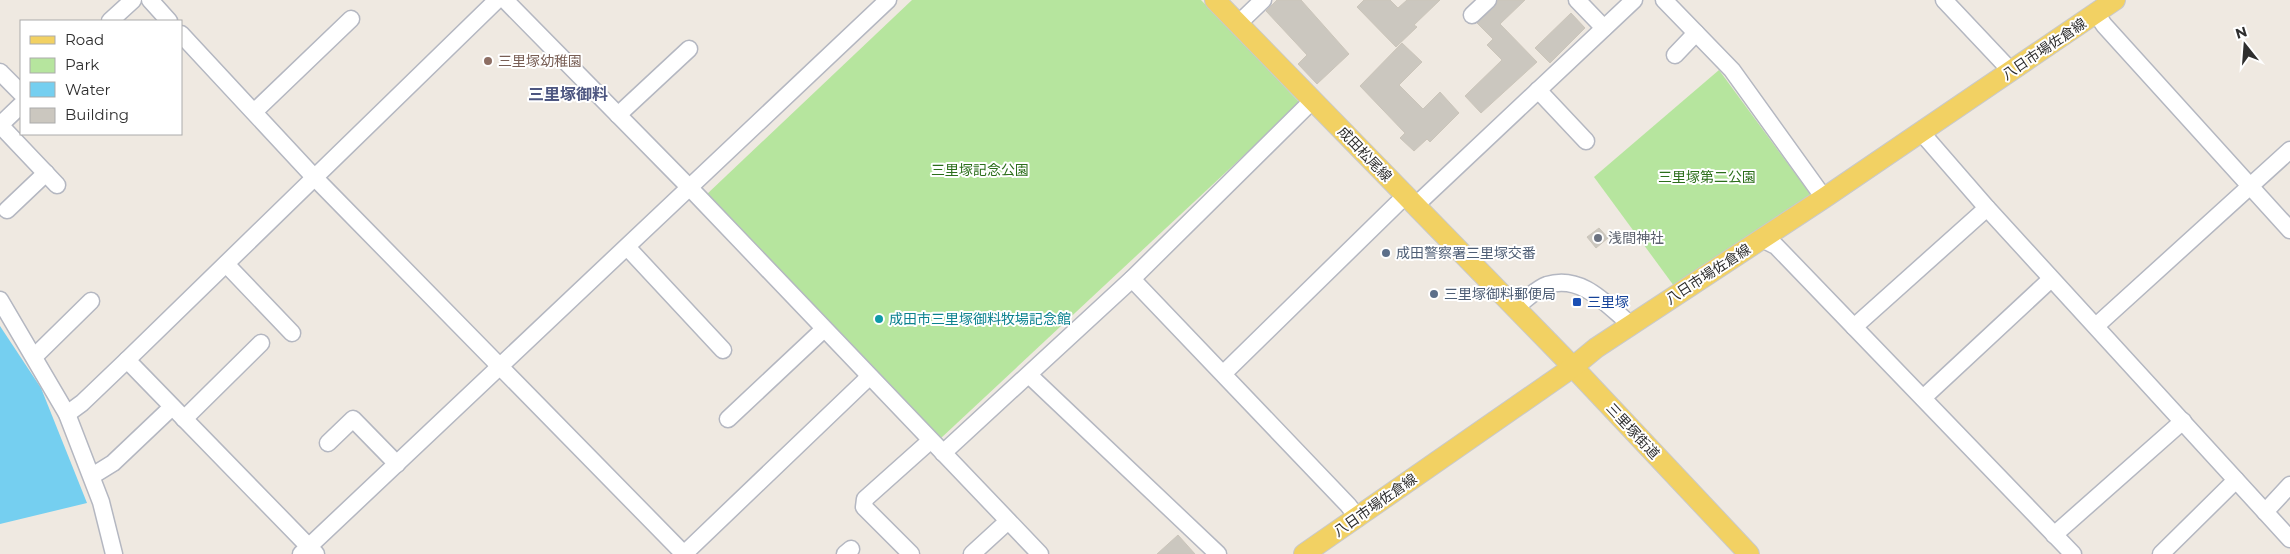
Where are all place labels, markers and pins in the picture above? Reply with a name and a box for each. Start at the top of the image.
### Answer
place label: 三里塚幼稚園 [498,52,582,70]
marker: 三里塚幼稚園 [482,55,494,67]
place label: 浅間神社 [1608,229,1664,247]
marker: 浅間神社 [1592,232,1604,244]
place label: 成田警察署三里塚交番 [1396,244,1536,262]
marker: 成田警察署三里塚交番 [1380,247,1392,259]
place label: 三里塚御料郵便局 [1444,285,1556,303]
marker: 三里塚御料郵便局 [1428,288,1440,300]
place label: 三里塚 [1587,293,1629,311]
marker: 三里塚 [1571,296,1583,308]
place label: 成田市三里塚御料牧場記念館 [889,310,1071,328]
marker: 成田市三里塚御料牧場記念館 [873,313,885,325]

